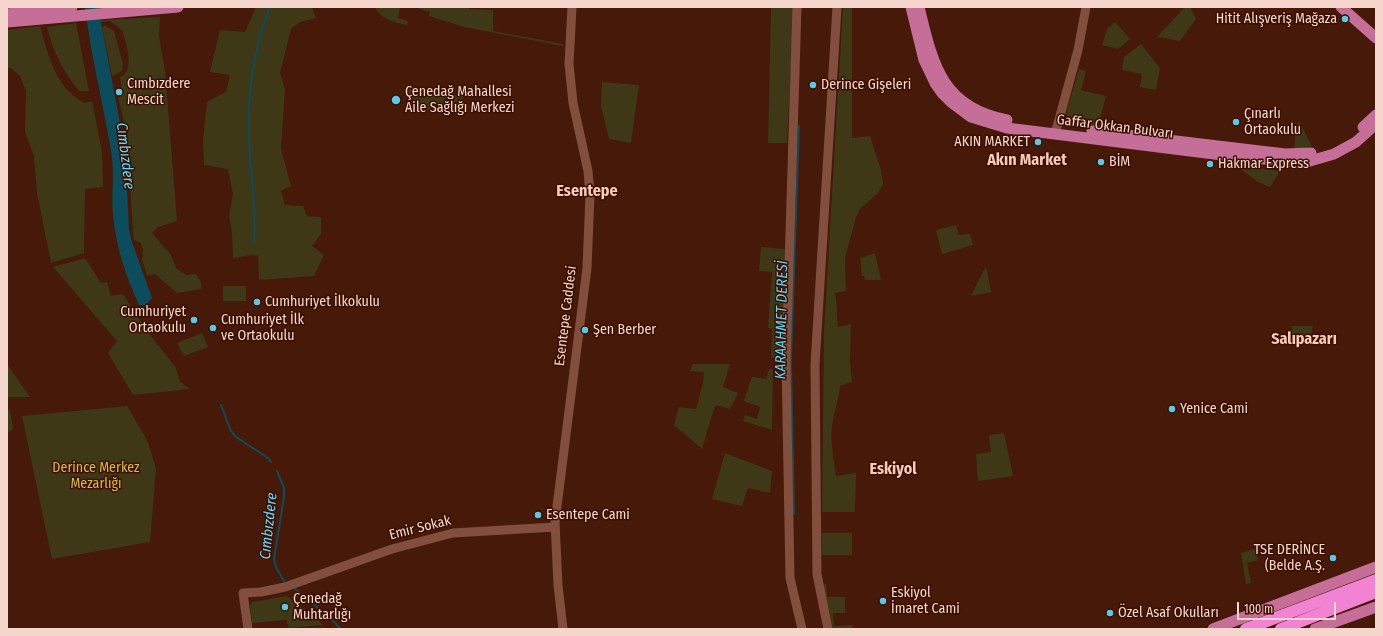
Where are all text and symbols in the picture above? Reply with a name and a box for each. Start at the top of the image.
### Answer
place label: Hitit Alışveriş Mağaza [1216,11,1337,27]
marker: Hitit Alışveriş Mağaza [1340,14,1350,24]
place label: Cımbızdere Mescit [127,76,190,108]
place label: Derince Gişeleri [821,77,911,93]
marker: Derince Gişeleri [808,80,818,90]
place label: Çenedağ Mahallesi Aile Sağlığı Merkezi [405,84,515,116]
marker: Cımbızdere Mescit [114,87,124,97]
marker: Çenedağ Mahallesi Aile Sağlığı Merkezi [390,94,402,106]
place label: Çınarlı Ortaokulu [1244,106,1301,138]
street label: Gaffar Okkan Bulvarı [1056,112,1174,142]
marker: Çınarlı Ortaokulu [1231,117,1241,127]
water label: Cımbızdere [112,122,138,190]
place label: AKIN MARKET [954,134,1030,150]
marker: AKIN MARKET [1033,137,1043,147]
district label: Akın Market [987,151,1067,171]
place label: BİM [1109,154,1130,170]
place label: Hakmar Express [1218,156,1309,172]
marker: BİM [1096,157,1106,167]
marker: Hakmar Express [1205,159,1215,169]
district label: Esentepe [556,182,618,202]
water label: KARAAHMET DERESİ [772,260,792,380]
street label: Esentepe Caddesi [552,265,580,367]
place label: Cumhuriyet İlkokulu [265,294,380,310]
marker: Cumhuriyet İlkokulu [252,297,262,307]
place label: Cumhuriyet Ortaokulu [120,304,186,336]
place label: Cumhuriyet İlk ve Ortaokulu [221,312,304,344]
marker: Cumhuriyet Ortaokulu [189,315,199,325]
place label: Şen Berber [593,322,656,338]
marker: Cumhuriyet İlk ve Ortaokulu [208,323,218,333]
marker: Şen Berber [580,325,590,335]
district label: Salıpazarı [1271,330,1337,350]
place label: Yenice Cami [1180,401,1248,417]
marker: Yenice Cami [1167,404,1177,414]
park label: Derince Merkez Mezarlığı [52,460,140,492]
district label: Eskiyol [869,460,917,480]
water label: Cımbızdere [257,492,281,560]
place label: Esentepe Cami [546,507,630,523]
marker: Esentepe Cami [533,510,543,520]
street label: Emir Sokak [387,512,453,544]
place label: TSE DERİNCE (Belde A.Ş. [1254,542,1325,574]
marker: TSE DERİNCE (Belde A.Ş. [1328,553,1338,563]
place label: Eskiyol İmaret Cami [891,585,960,618]
place label: Çenedağ Muhtarlığı [293,591,351,624]
scale bar [1239,594,1338,620]
marker: Eskiyol İmaret Cami [878,596,888,606]
marker: Çenedağ Muhtarlığı [280,602,290,612]
text: 100 m [1244,602,1273,616]
place label: Özel Asaf Okulları [1118,605,1219,621]
marker: Özel Asaf Okulları [1105,608,1115,618]

